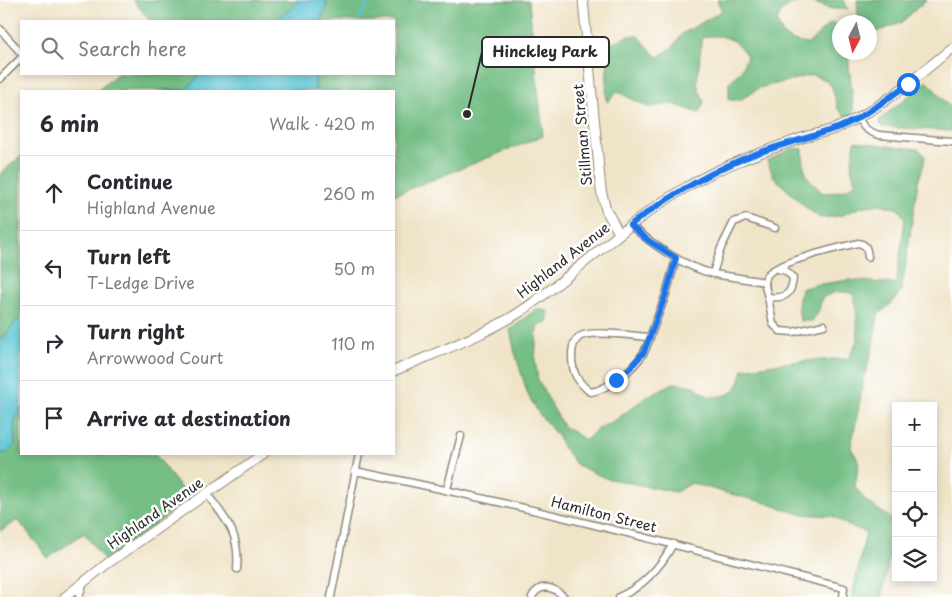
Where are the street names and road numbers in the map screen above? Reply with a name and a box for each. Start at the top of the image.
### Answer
street label: Stillman Street [567,83,597,187]
street label: Highland Avenue [512,217,614,303]
street label: Highland Avenue [103,472,207,554]
street label: Hamilton Street [549,491,659,537]

